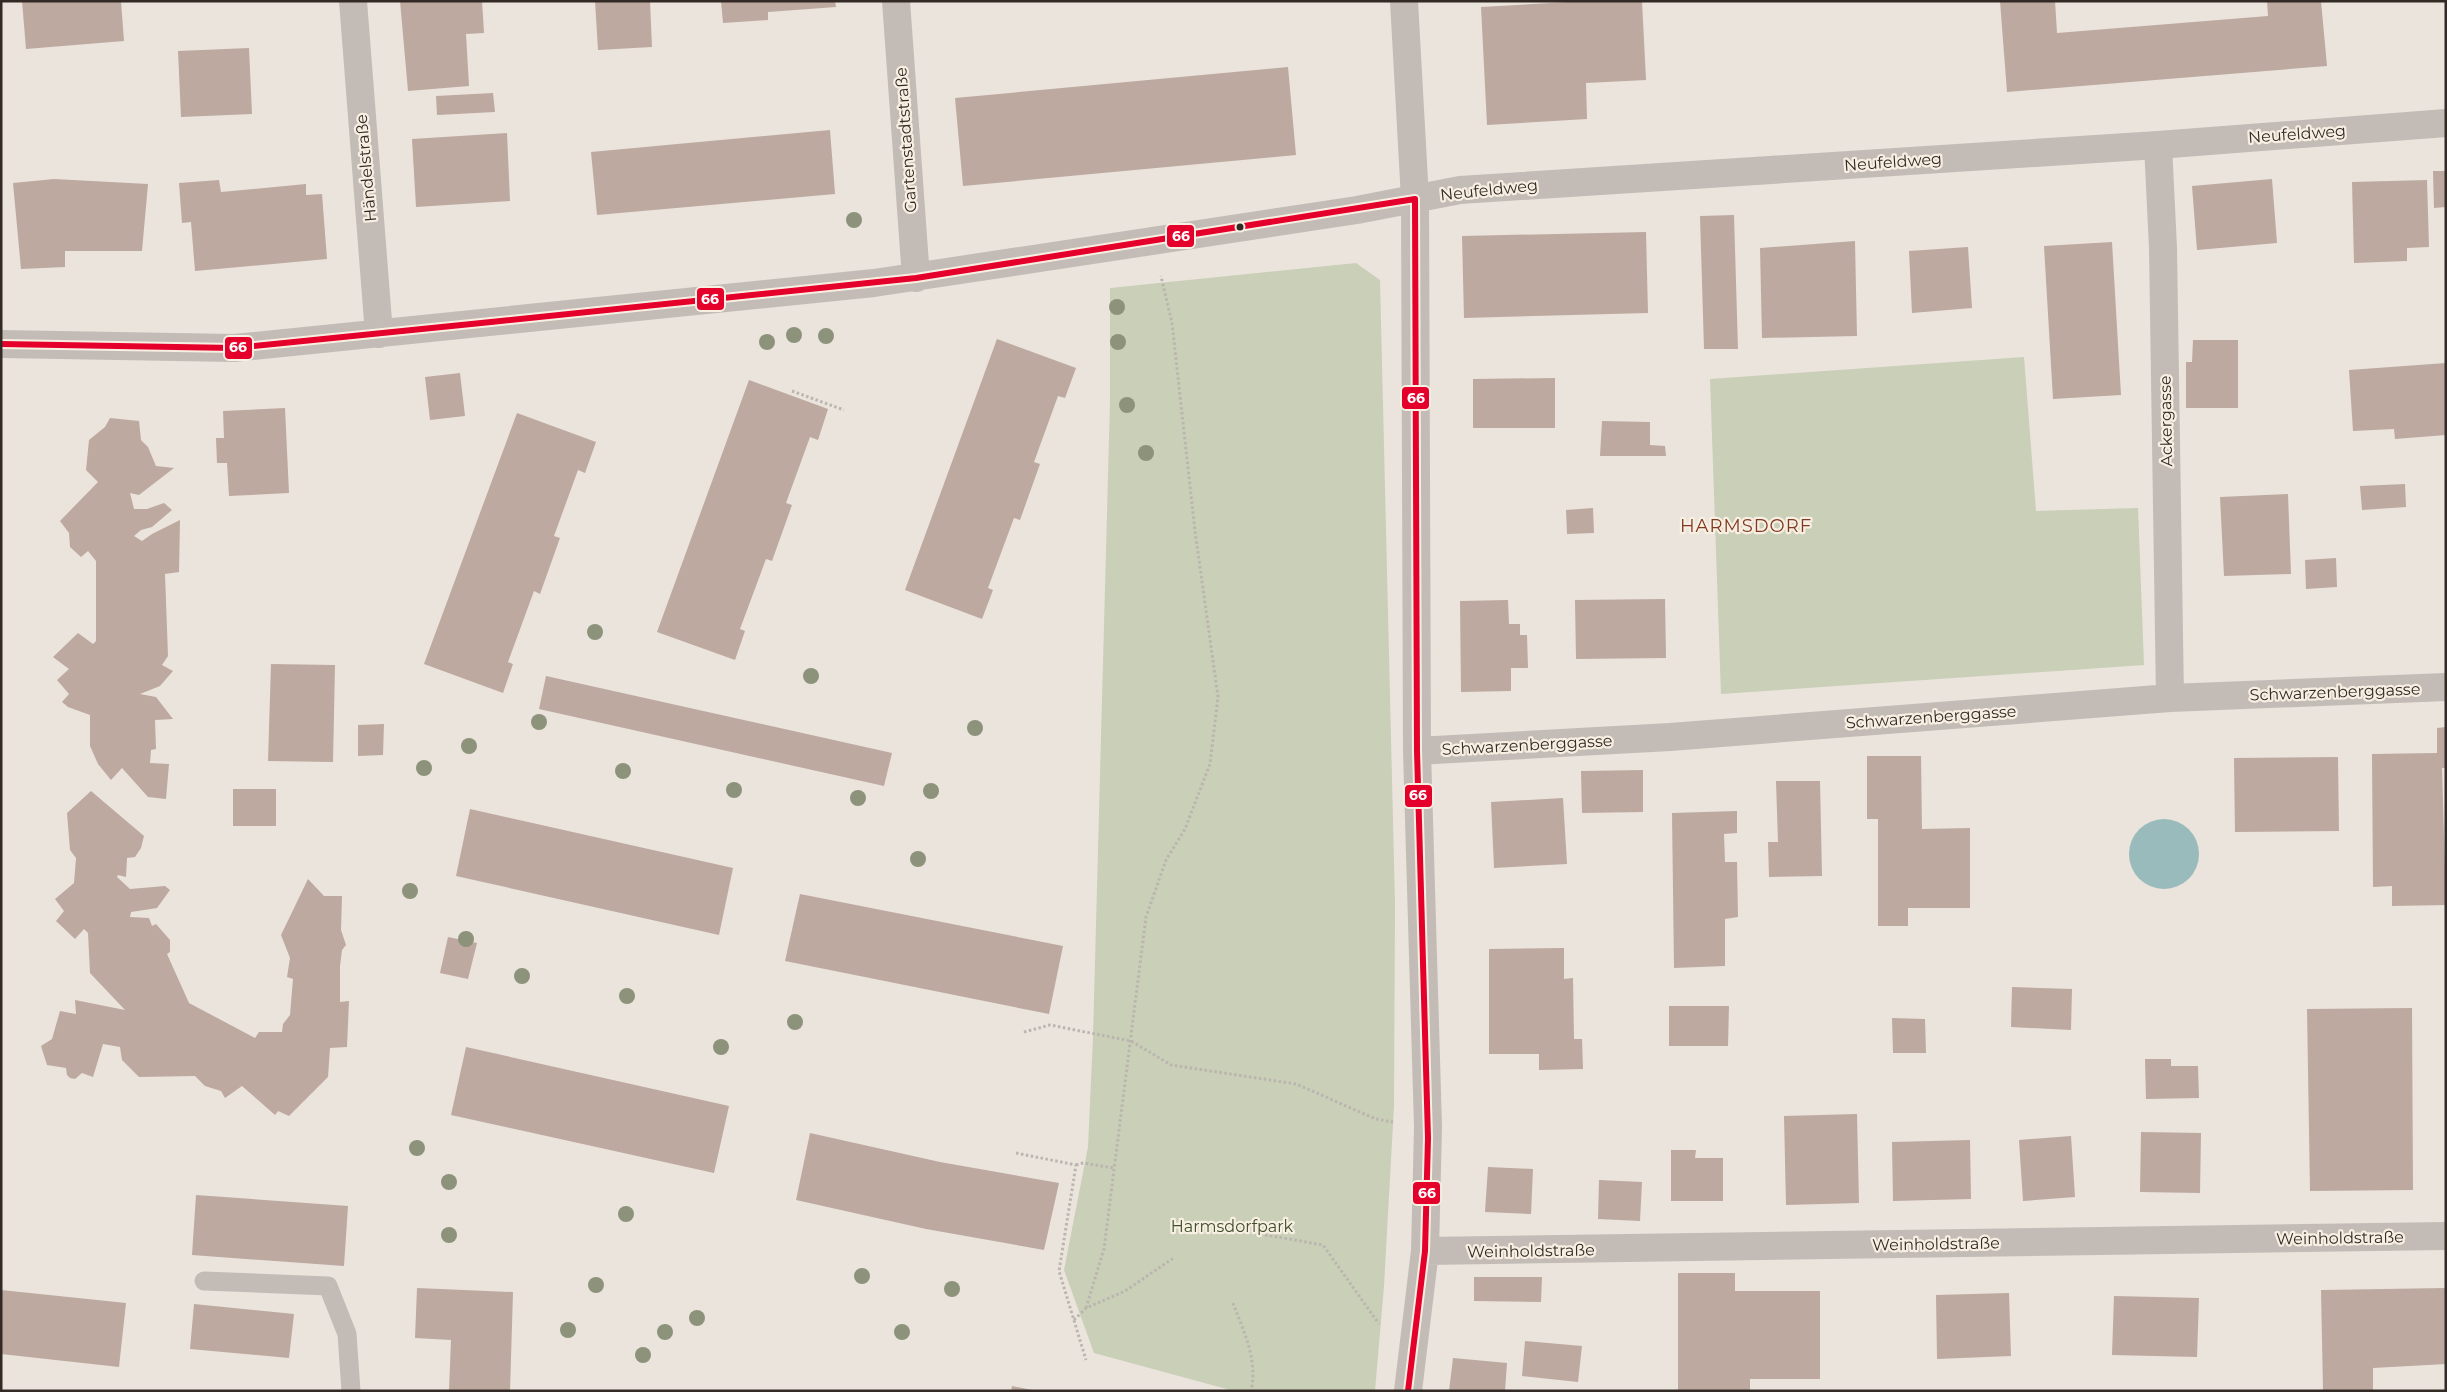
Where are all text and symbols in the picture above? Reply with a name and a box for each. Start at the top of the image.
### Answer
street label: Gartenstadtstraße [891,67,921,213]
street label: Händelstraße [352,113,380,223]
street label: Neufeldweg [2247,121,2347,147]
street label: Neufeldweg [1843,149,1943,175]
street label: Neufeldweg [1439,175,1539,205]
unlabelled marker [1235,222,1245,232]
line badge: 66 [1166,224,1195,248]
text: 66 [1172,227,1190,245]
line badge: 66 [696,287,725,311]
text: 66 [701,290,719,308]
line badge: 66 [224,336,253,360]
text: 66 [229,338,247,356]
street label: Ackergasse [2156,375,2176,467]
line badge: 66 [1401,386,1430,410]
text: 66 [1407,389,1425,407]
district label: HARMSDORF [1680,515,1812,537]
street label: Schwarzenberggasse [2249,680,2421,704]
street label: Schwarzenberggasse [1845,702,2017,732]
street label: Schwarzenberggasse [1441,731,1613,759]
line badge: 66 [1404,784,1433,808]
text: 66 [1409,786,1427,804]
line badge: 66 [1412,1181,1441,1205]
text: 66 [1418,1184,1436,1202]
park label: Harmsdorfpark [1171,1217,1294,1236]
street label: Weinholdstraße [2276,1227,2404,1249]
street label: Weinholdstraße [1872,1233,2000,1255]
street label: Weinholdstraße [1467,1240,1595,1262]

